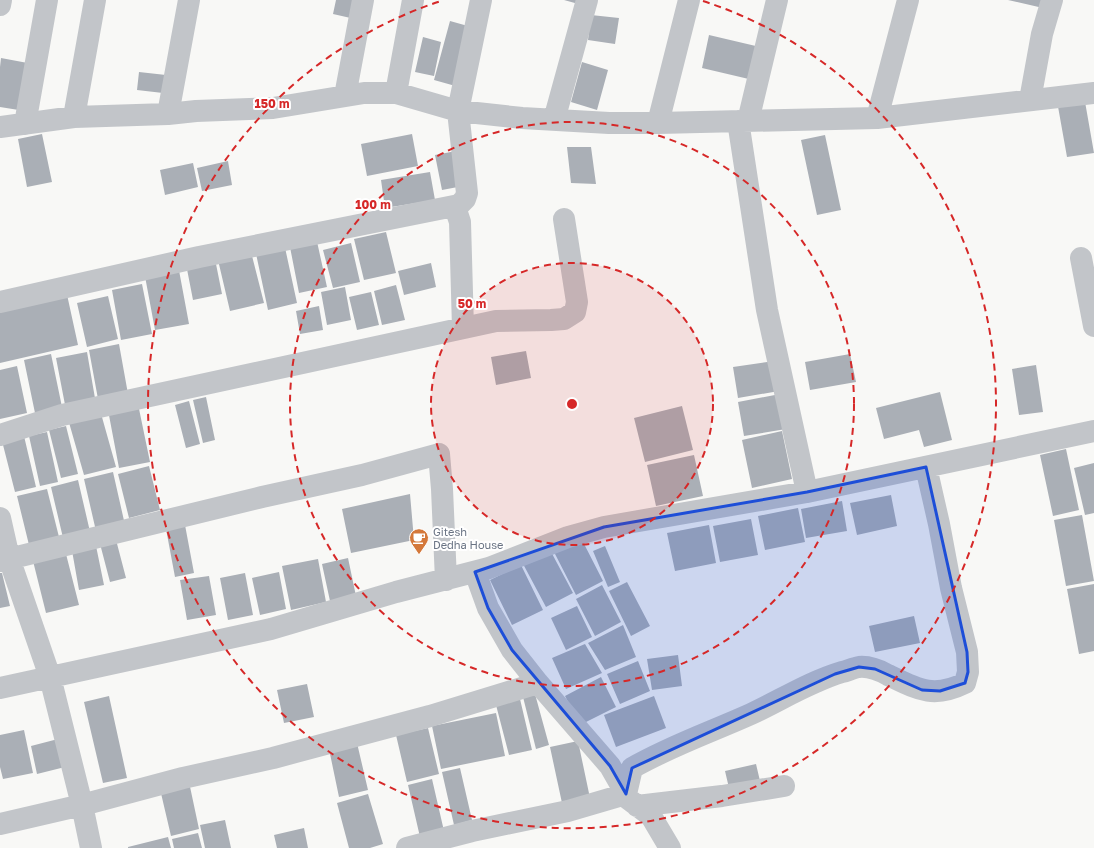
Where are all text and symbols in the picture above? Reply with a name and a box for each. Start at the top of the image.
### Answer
text: 150 m [255,96,289,111]
text: 100 m [355,197,391,212]
text: 50 m [458,296,486,311]
centre of rings [565,397,579,411]
place label: Gitesh Dedha House [433,525,503,551]
cafe icon: Gitesh Dedha House [408,527,430,555]

